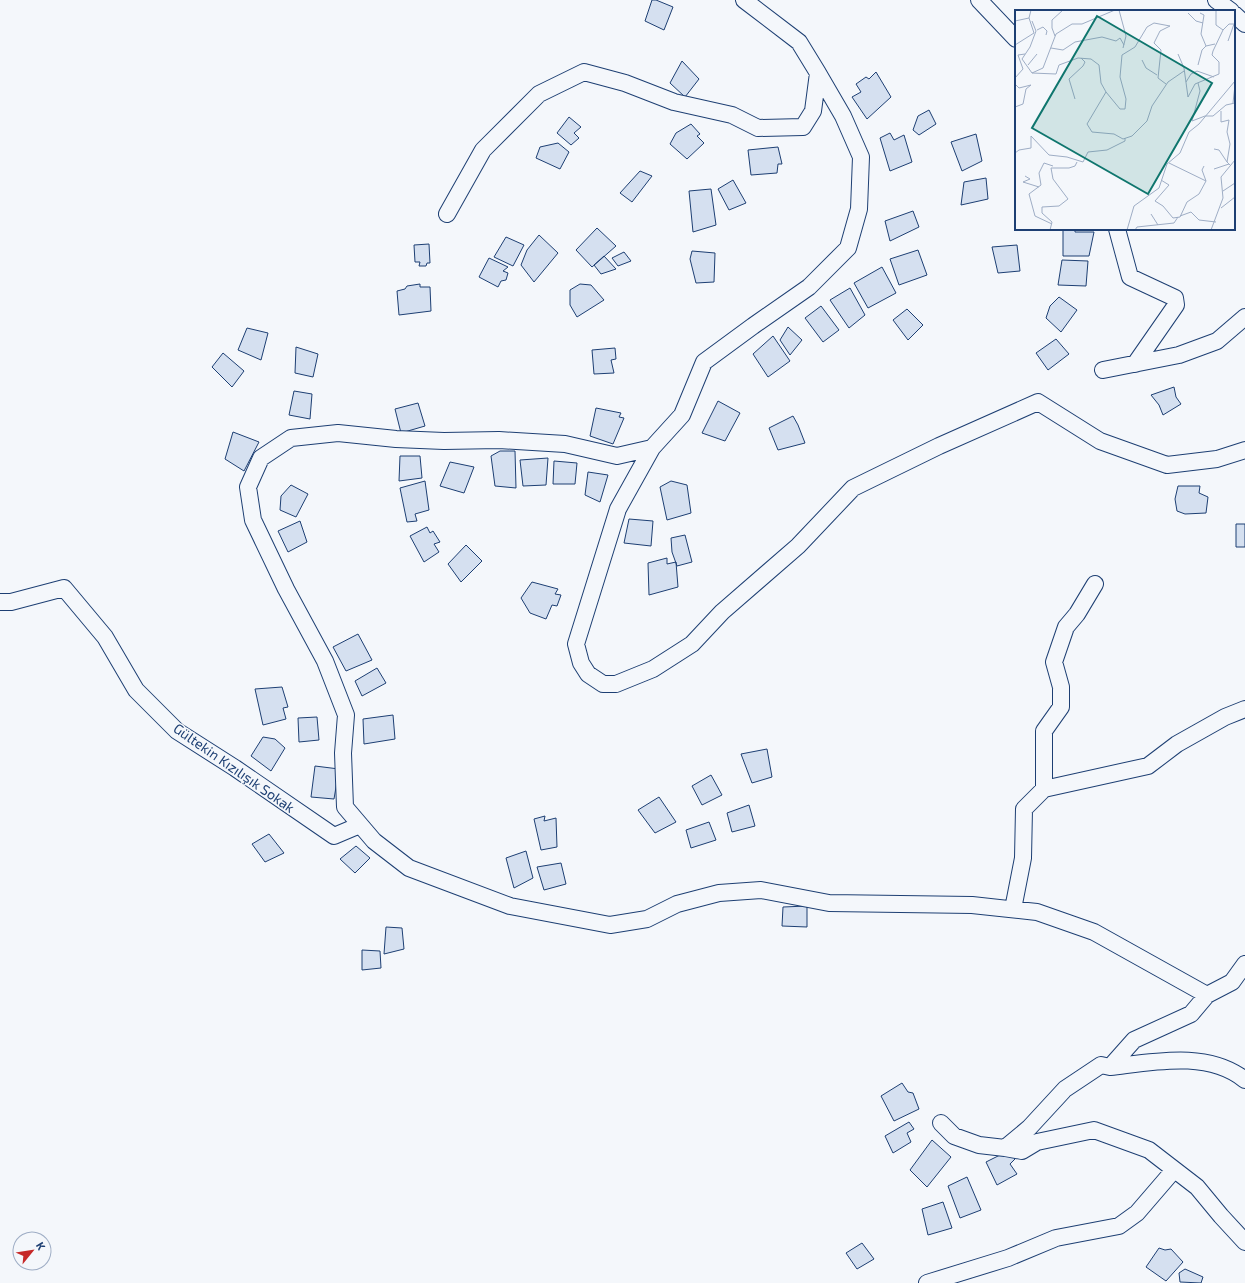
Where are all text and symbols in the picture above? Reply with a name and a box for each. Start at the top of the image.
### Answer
inset map [1015,10,1235,230]
street label: Gültekin Kızılışık Sokak [170,719,298,817]
north arrow [12,1231,52,1271]
text: K [34,1239,48,1252]

